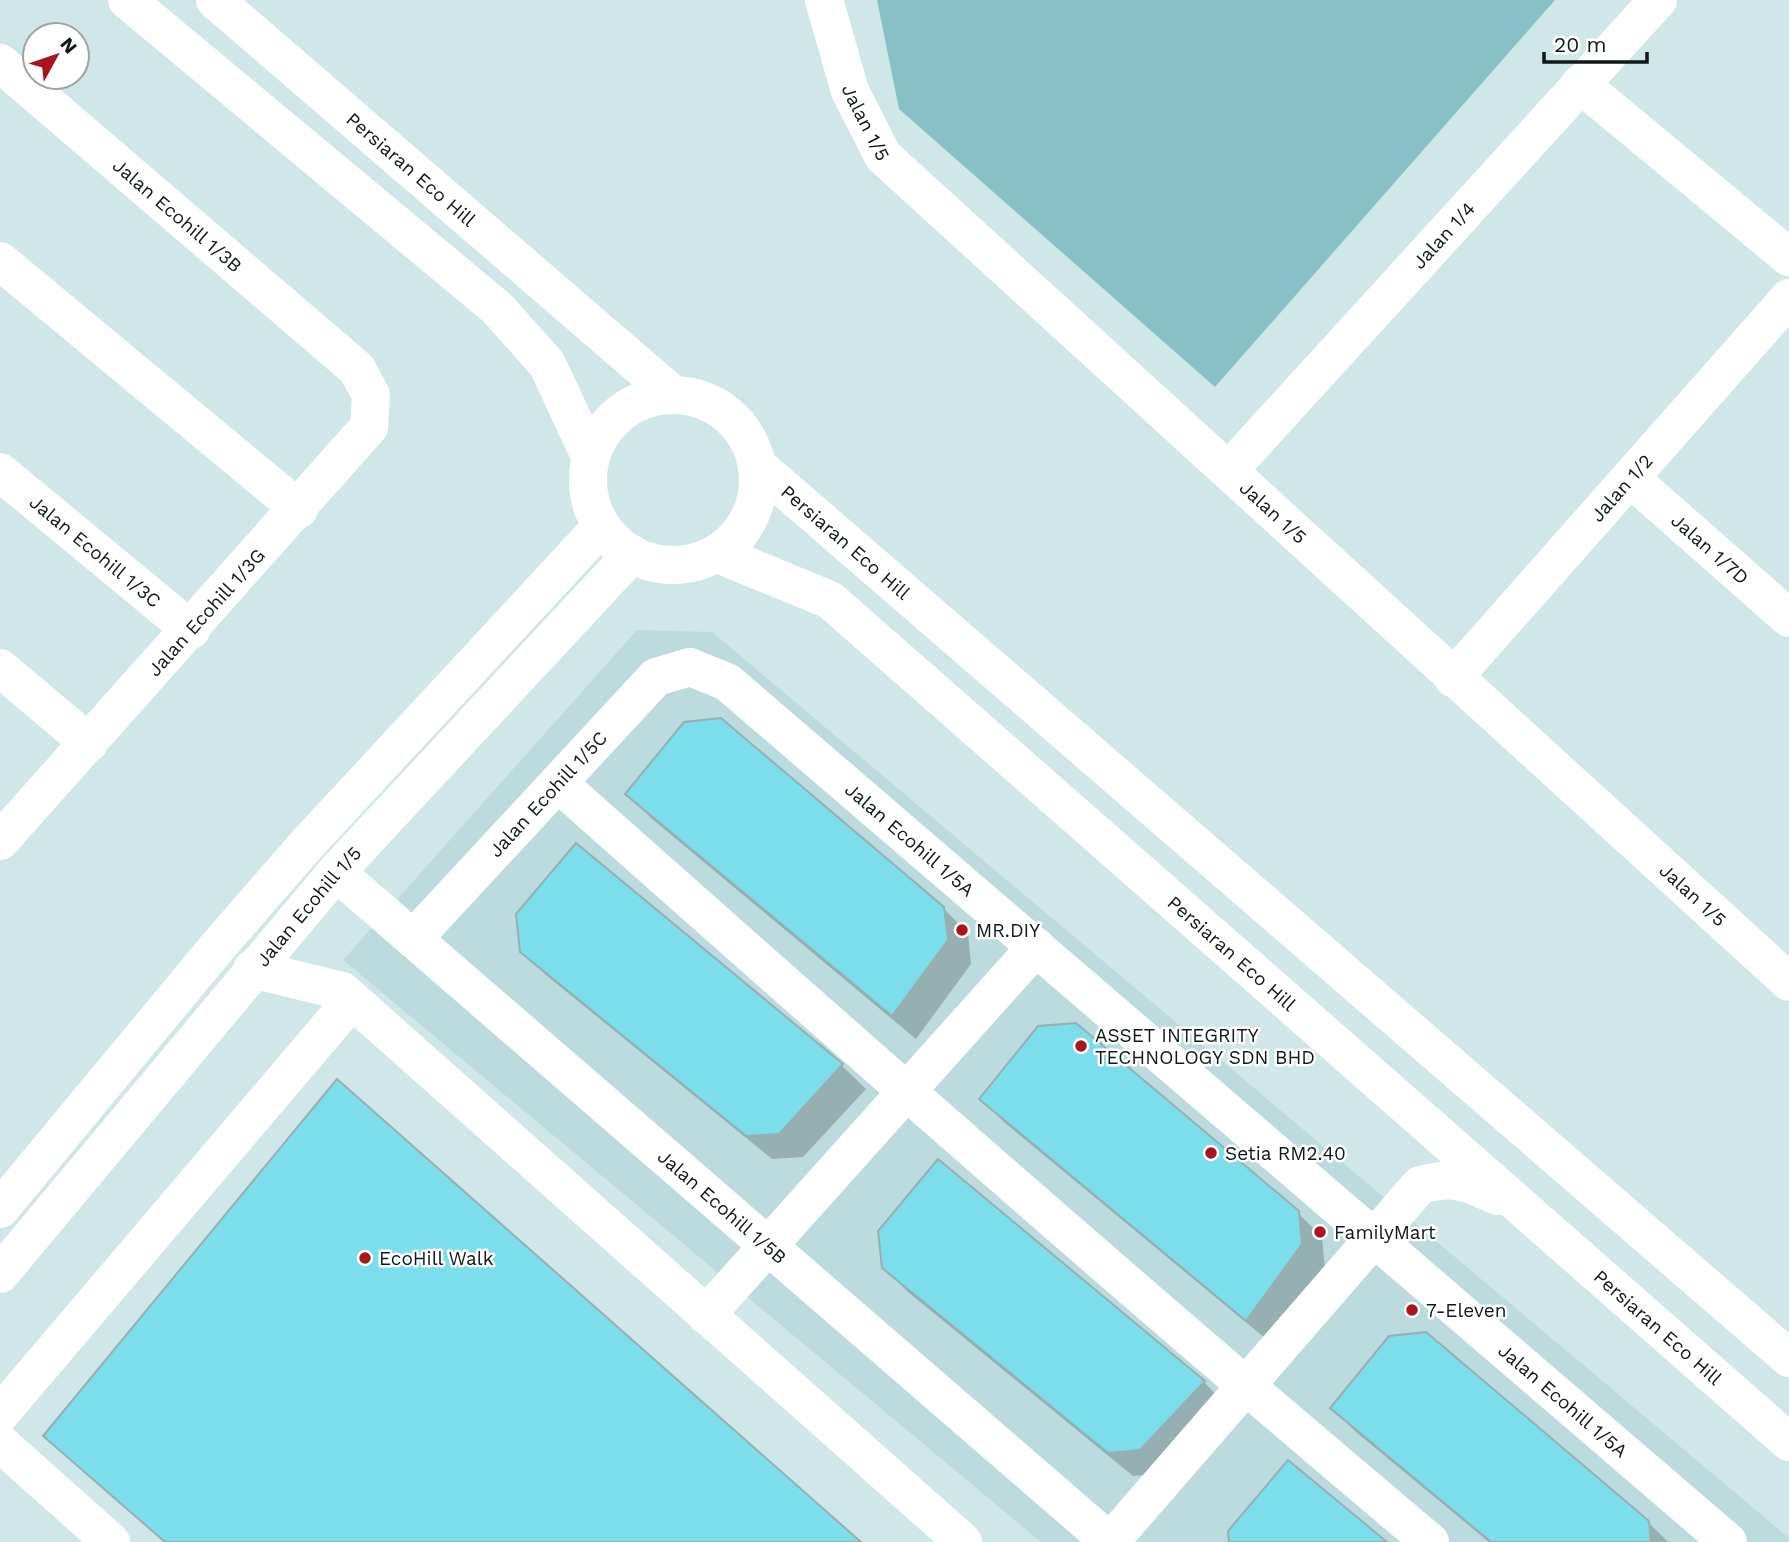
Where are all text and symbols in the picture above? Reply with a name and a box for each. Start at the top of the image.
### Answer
north arrow [21,21,91,91]
scale bar [1544,21,1647,65]
text: 20 m [1554,32,1606,57]
text: N [55,33,82,58]
street label: Jalan 1/5 [837,82,894,165]
street label: Persiaran Eco Hill [342,108,480,232]
street label: Jalan Ecohill 1/3B [108,154,247,277]
street label: Jalan 1/4 [1408,197,1480,274]
street label: Jalan 1/2 [1586,450,1658,527]
street label: Jalan 1/5 [1235,476,1311,549]
street label: Persiaran Eco Hill [776,480,915,604]
street label: Jalan Ecohill 1/3C [25,490,166,612]
street label: Jalan 1/7D [1666,509,1754,589]
street label: Jalan Ecohill 1/3G [143,544,270,681]
street label: Jalan Ecohill 1/5C [484,726,612,862]
street label: Jalan Ecohill 1/5A [840,778,979,902]
street label: Jalan Ecohill 1/5 [251,842,366,971]
street label: Jalan 1/5 [1655,859,1731,931]
street label: Persiaran Eco Hill [1163,891,1301,1016]
place label: MR.DIY [976,919,1040,942]
marker: MR.DIY [954,922,970,938]
place label: ASSET INTEGRITY TECHNOLOGY SDN BHD [1095,1024,1315,1069]
marker: ASSET INTEGRITY TECHNOLOGY SDN BHD [1073,1038,1089,1054]
place label: Setia RM2.40 [1225,1142,1346,1165]
street label: Jalan Ecohill 1/5B [653,1145,791,1269]
marker: Setia RM2.40 [1203,1145,1219,1161]
place label: FamilyMart [1334,1221,1436,1244]
marker: FamilyMart [1312,1224,1328,1240]
place label: EcoHill Walk [379,1247,494,1270]
marker: EcoHill Walk [357,1250,373,1266]
street label: Persiaran Eco Hill [1589,1265,1727,1390]
place label: 7-Eleven [1426,1299,1507,1322]
marker: 7-Eleven [1404,1302,1420,1318]
street label: Jalan Ecohill 1/5A [1493,1339,1632,1463]

